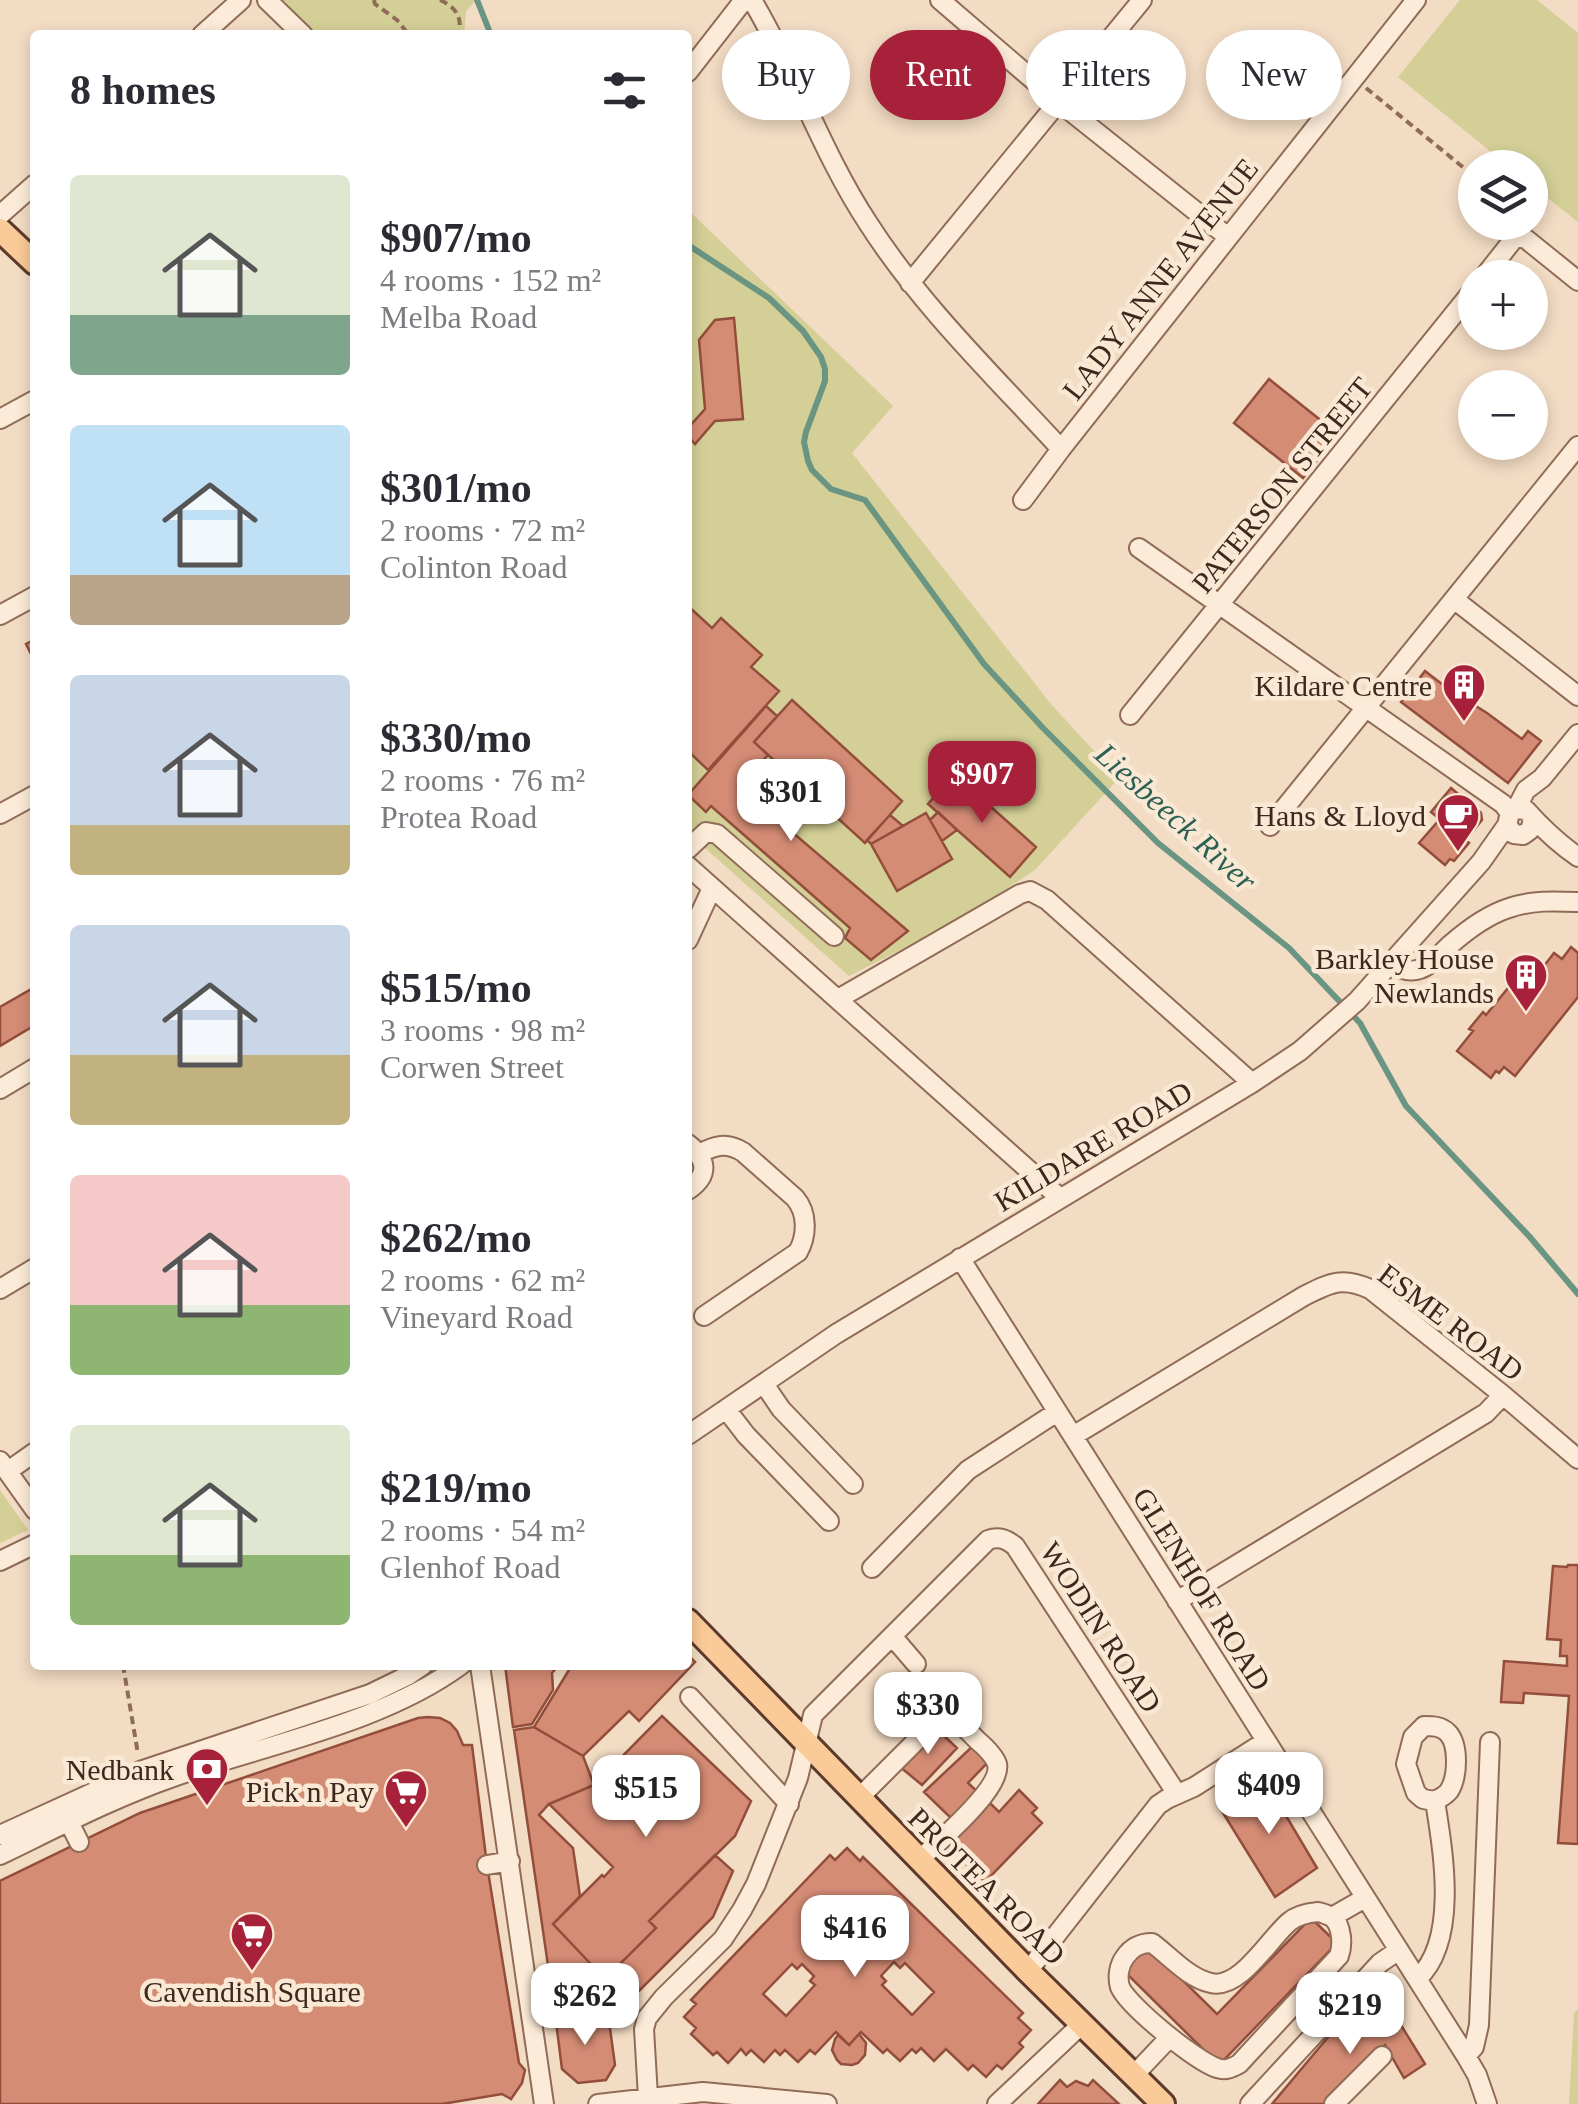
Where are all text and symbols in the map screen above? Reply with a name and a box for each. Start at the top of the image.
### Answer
chip: Buy [722,30,850,120]
chip: Rent [870,30,1006,120]
chip: Filters [1026,30,1186,120]
chip: New [1206,30,1342,120]
icon: filters [597,63,652,118]
text: 8 homes [70,67,216,113]
map controls [1458,150,1548,460]
button: layers [1458,150,1548,240]
street label: LADY ANNE AVENUE [1056,152,1264,406]
icon: home [150,215,270,335]
text: $907/mo [380,215,532,261]
button: + [1458,260,1548,350]
text: 4 rooms · 152 m² [380,262,601,298]
text: Melba Road [380,299,537,335]
button: − [1458,370,1548,460]
street label: PATERSON STREET [1185,371,1379,599]
icon: home [150,465,270,585]
text: $301/mo [380,465,532,511]
text: 2 rooms · 72 m² [380,512,585,548]
text: Colinton Road [380,549,568,585]
building icon: Kildare Centre [1441,662,1487,723]
place label: Kildare Centre [1255,669,1432,702]
icon: home [150,715,270,835]
text: $330/mo [380,715,532,761]
water label: Liesbeeck River [1088,735,1264,899]
pin: $907 [923,741,1041,826]
text: $907 [950,755,1014,791]
pin: $301 [732,759,850,844]
text: 2 rooms · 76 m² [380,762,585,798]
text: $301 [759,773,823,809]
cafe icon: Hans & Lloyd [1435,792,1481,853]
text: Protea Road [380,799,537,835]
place label: Hans & Lloyd [1254,799,1426,832]
place label: Barkley House Newlands [1315,942,1494,1009]
building icon: Barkley House Newlands [1503,952,1549,1013]
icon: home [150,965,270,1085]
text: $515/mo [380,965,532,1011]
text: 3 rooms · 98 m² [380,1012,585,1048]
text: Corwen Street [380,1049,564,1085]
street label: KILDARE ROAD [988,1074,1198,1218]
icon: home [150,1215,270,1335]
text: $262/mo [380,1215,532,1261]
street label: ESME ROAD [1372,1257,1530,1387]
text: 2 rooms · 62 m² [380,1262,585,1298]
text: Vineyard Road [380,1299,573,1335]
icon: home [150,1465,270,1585]
text: $219/mo [380,1465,532,1511]
street label: GLENHOF ROAD [1126,1482,1278,1696]
text: 2 rooms · 54 m² [380,1512,585,1548]
street label: WODIN ROAD [1034,1536,1168,1718]
text: Glenhof Road [380,1549,560,1585]
pin: $330 [869,1672,987,1757]
text: $330 [896,1686,960,1722]
bank icon: Nedbank [184,1746,230,1807]
pin: $409 [1210,1752,1328,1837]
place label: Nedbank [66,1753,174,1786]
pin: $515 [587,1755,705,1840]
text: $409 [1237,1766,1301,1802]
supermarket icon: Pick n Pay [383,1768,429,1829]
text: $515 [614,1769,678,1805]
place label: Pick n Pay [246,1775,374,1808]
street label: PROTEA ROAD [902,1801,1072,1971]
pin: $416 [796,1895,914,1980]
text: $416 [823,1909,887,1945]
supermarket icon: Cavendish Square [229,1911,275,1972]
pin: $262 [526,1963,644,2048]
pin: $219 [1291,1972,1409,2057]
place label: Cavendish Square [143,1975,361,2008]
text: $262 [553,1977,617,2013]
text: $219 [1318,1986,1382,2022]

